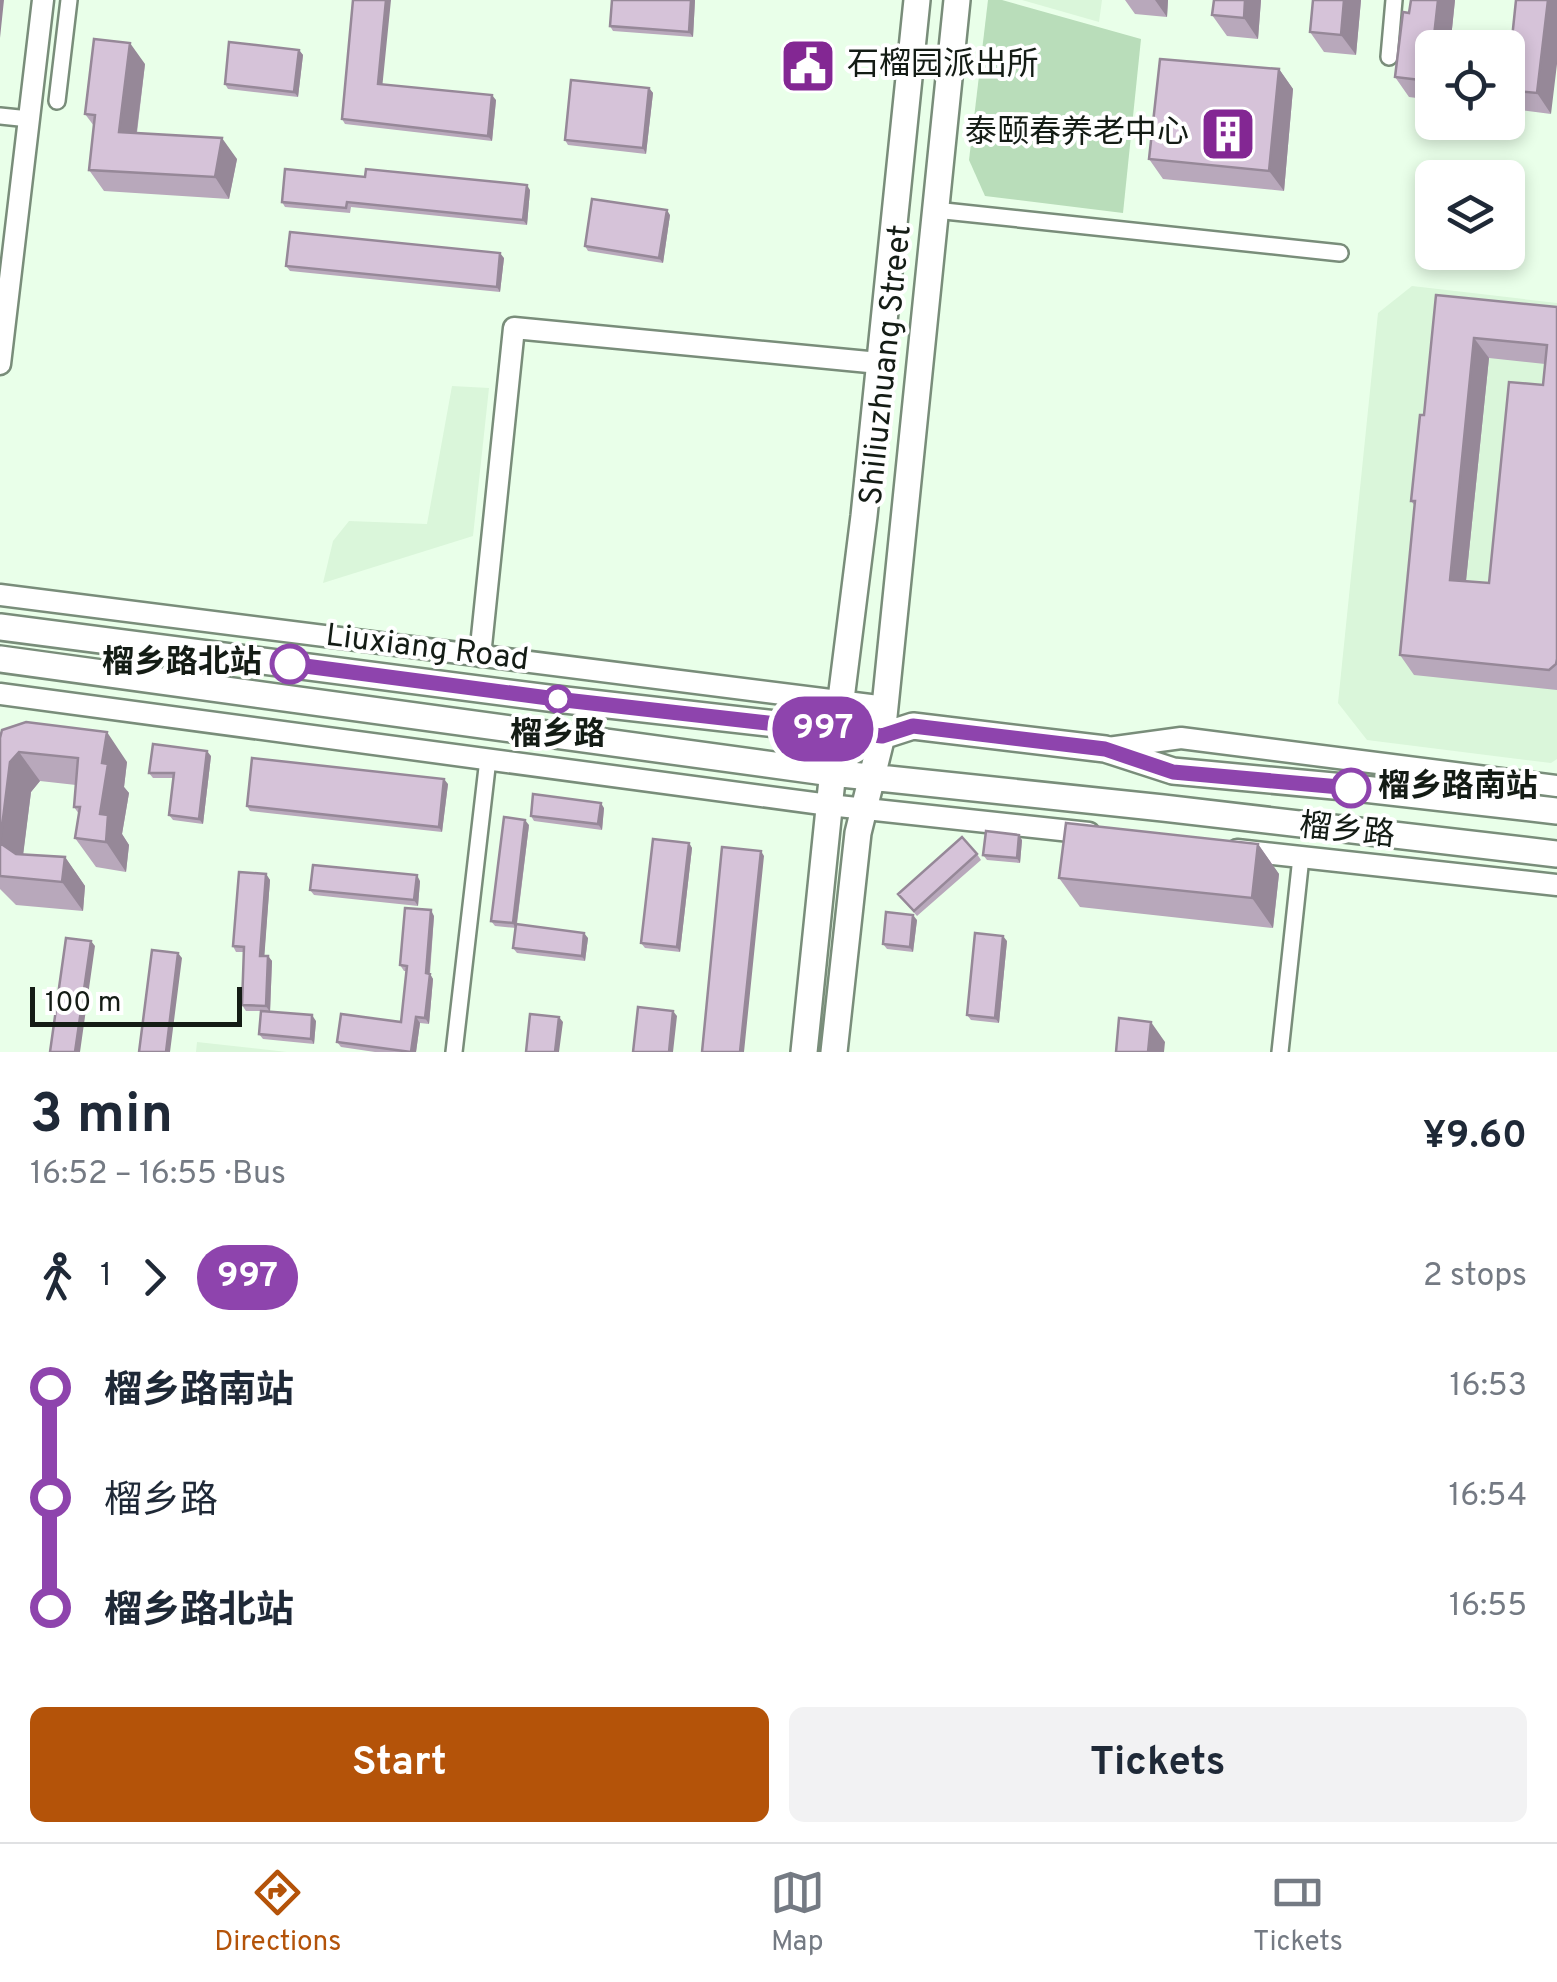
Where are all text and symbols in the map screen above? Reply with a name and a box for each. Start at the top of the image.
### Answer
map controls [1415,30,1525,270]
button: locate [1415,30,1525,140]
public building icon: 石榴园派出所 [778,36,838,96]
place label: 石榴园派出所 [847,46,1039,86]
building icon: 泰颐春养老中心 [1198,104,1258,164]
place label: 泰颐春养老中心 [965,114,1189,154]
button: layers [1415,160,1525,270]
street label: Shiliuzhuang Street [852,223,922,507]
street label: Liuxiang Road [323,617,531,681]
place label: 榴乡路北站 [102,644,262,684]
marker: 榴乡路北站 [271,645,309,683]
marker: 榴乡路 [545,686,571,712]
line badge: 997 [766,696,880,762]
text: 997 [792,707,854,751]
place label: 榴乡路 [510,716,606,756]
place label: 榴乡路南站 [1378,768,1538,808]
marker: 榴乡路南站 [1332,769,1370,807]
street label: 榴乡路 [1297,807,1397,857]
scale bar [30,982,242,1026]
text: 100 m [45,986,121,1022]
text: 3 min [30,1082,173,1152]
text: ¥9.60 [1423,1113,1527,1162]
text: 16:52 – 16:55 · Bus [30,1155,286,1195]
icon: walk [30,1250,85,1305]
icon: forward [127,1250,182,1305]
text: 997 [217,1255,278,1299]
text: 1 [100,1257,112,1297]
text: 2 stops [1423,1257,1527,1297]
text: 16:53 [1450,1367,1527,1407]
text: 榴乡路南站 [104,1368,294,1417]
text: 16:54 [1448,1477,1527,1517]
text: 榴乡路 [104,1478,218,1527]
text: 16:55 [1449,1587,1527,1627]
text: 榴乡路北站 [104,1588,294,1637]
button: Start [30,1707,769,1822]
button: Tickets [789,1707,1527,1822]
tab: Directions [214,1865,341,1961]
tab: Map [770,1865,825,1961]
tab: Tickets [1253,1865,1343,1961]

